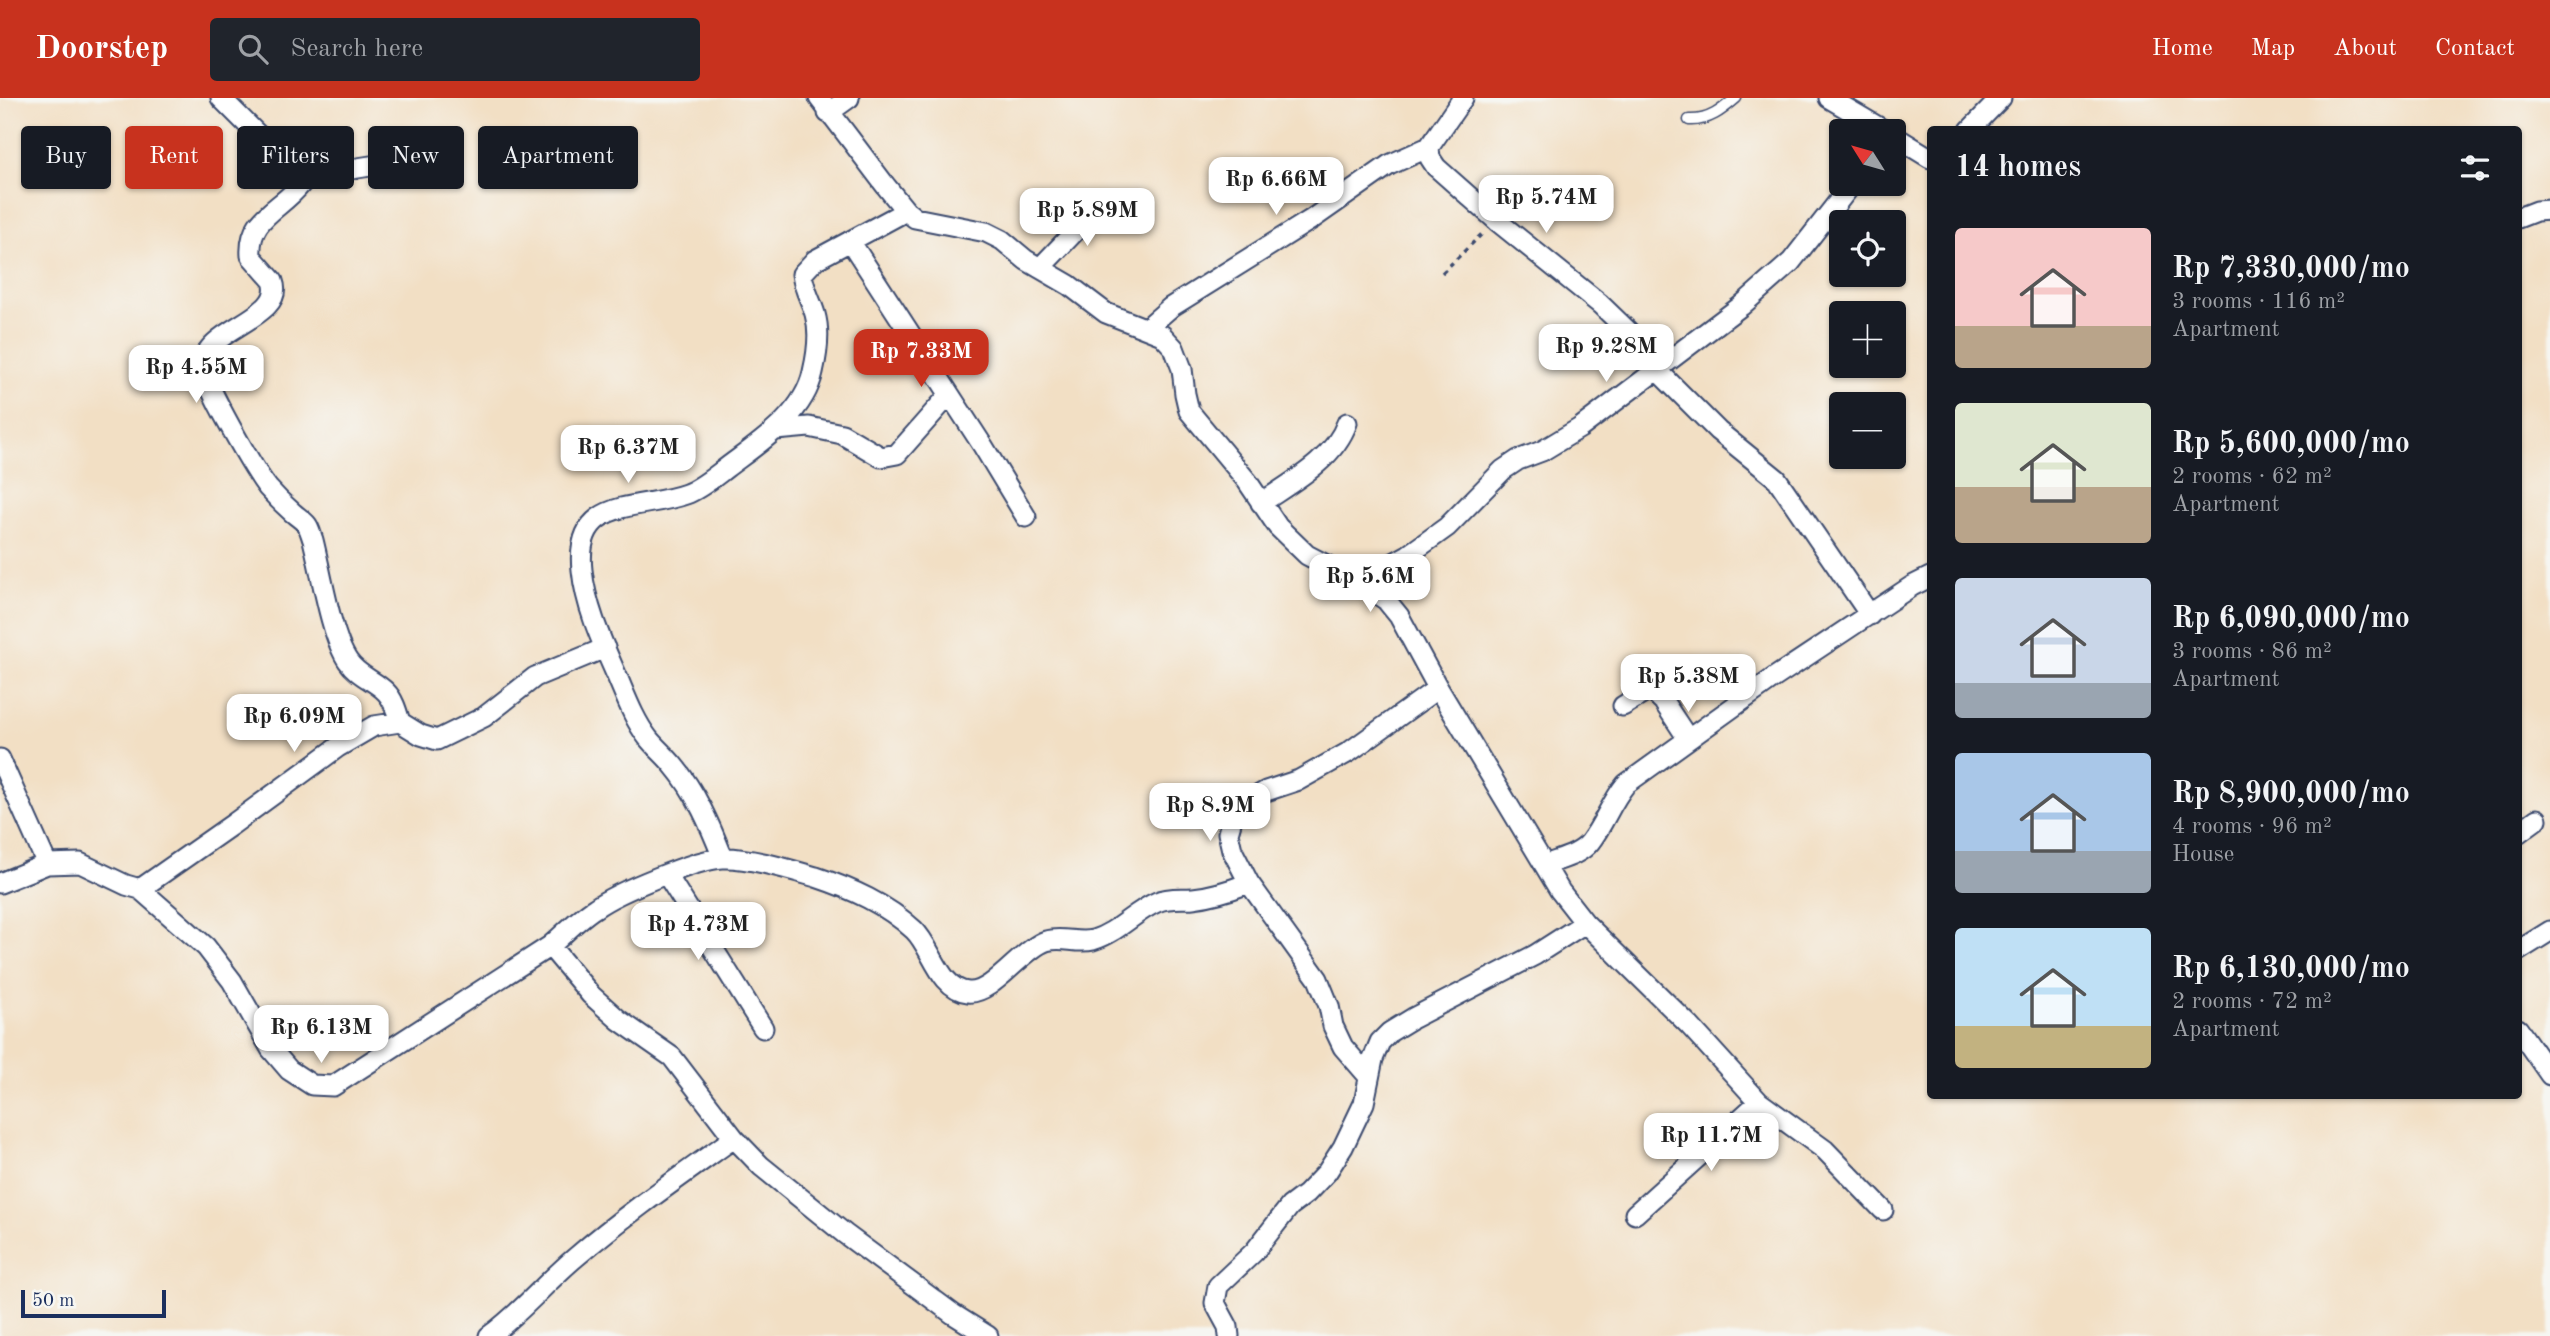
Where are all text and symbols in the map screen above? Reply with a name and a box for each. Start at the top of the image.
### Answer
search box [210,18,700,81]
icon: search [234,30,272,68]
text: Doorstep [35,33,168,66]
text: Search here [290,36,423,62]
text: Home [2152,37,2213,61]
text: Map [2251,37,2295,61]
text: About [2333,37,2397,61]
text: Contact [2435,37,2515,61]
north arrow [1829,119,1906,196]
map controls [1829,119,1906,469]
chip: Buy [21,126,111,189]
chip: Rent [125,126,223,189]
chip: Filters [237,126,354,189]
chip: New [368,126,464,189]
chip: Apartment [478,126,638,189]
icon: filters [2456,149,2494,187]
text: 14 homes [1955,153,2081,183]
pin: Rp 6.66M [1204,158,1348,217]
text: Rp 6.66M [1225,168,1327,191]
pin: Rp 5.74M [1474,176,1618,235]
text: Rp 5.74M [1495,186,1597,209]
pin: Rp 5.89M [1015,188,1159,248]
text: Rp 5.89M [1036,199,1138,222]
button: locate [1829,210,1906,287]
text: Rp 7,330,000/mo [2172,254,2410,284]
icon: home [2011,256,2095,340]
text: 3 rooms · 116 m² [2172,290,2345,313]
button: + [1829,301,1906,378]
text: Apartment [2172,318,2280,341]
pin: Rp 9.28M [1534,324,1678,384]
pin: Rp 7.33M [849,330,993,389]
text: Rp 9.28M [1555,335,1657,358]
text: Rp 7.33M [870,340,972,363]
pin: Rp 4.55M [124,345,268,405]
text: Rp 4.55M [145,356,247,379]
button: − [1829,392,1906,469]
pin: Rp 6.37M [556,426,700,485]
text: Rp 5,600,000/mo [2172,429,2410,459]
icon: home [2011,431,2095,515]
text: Rp 6.37M [577,436,679,459]
text: 2 rooms · 62 m² [2172,465,2332,488]
text: Apartment [2172,493,2280,516]
pin: Rp 5.6M [1305,554,1435,614]
text: Rp 5.6M [1325,565,1415,588]
text: Rp 6,090,000/mo [2172,604,2410,634]
icon: home [2011,606,2095,690]
text: 3 rooms · 86 m² [2172,640,2332,663]
pin: Rp 5.38M [1616,654,1760,714]
text: Rp 5.38M [1637,665,1739,688]
text: Apartment [2172,668,2280,691]
pin: Rp 6.09M [222,694,366,754]
text: Rp 6.09M [243,705,345,728]
text: Rp 8,900,000/mo [2172,779,2410,809]
icon: home [2011,781,2095,865]
pin: Rp 8.9M [1145,784,1275,843]
text: Rp 8.9M [1165,794,1255,817]
text: 4 rooms · 96 m² [2172,815,2332,838]
text: House [2172,843,2234,866]
pin: Rp 4.73M [626,902,770,962]
text: Rp 4.73M [647,913,749,936]
text: Rp 6,130,000/mo [2172,954,2410,984]
icon: home [2011,956,2095,1040]
text: 2 rooms · 72 m² [2172,990,2332,1013]
pin: Rp 6.13M [249,1006,393,1065]
text: Rp 6.13M [270,1016,372,1039]
text: Apartment [2172,1018,2280,1041]
pin: Rp 11.7M [1639,1114,1783,1173]
text: Rp 11.7M [1660,1124,1762,1147]
scale bar [21,1287,166,1319]
text: 50 m [32,1292,74,1311]

